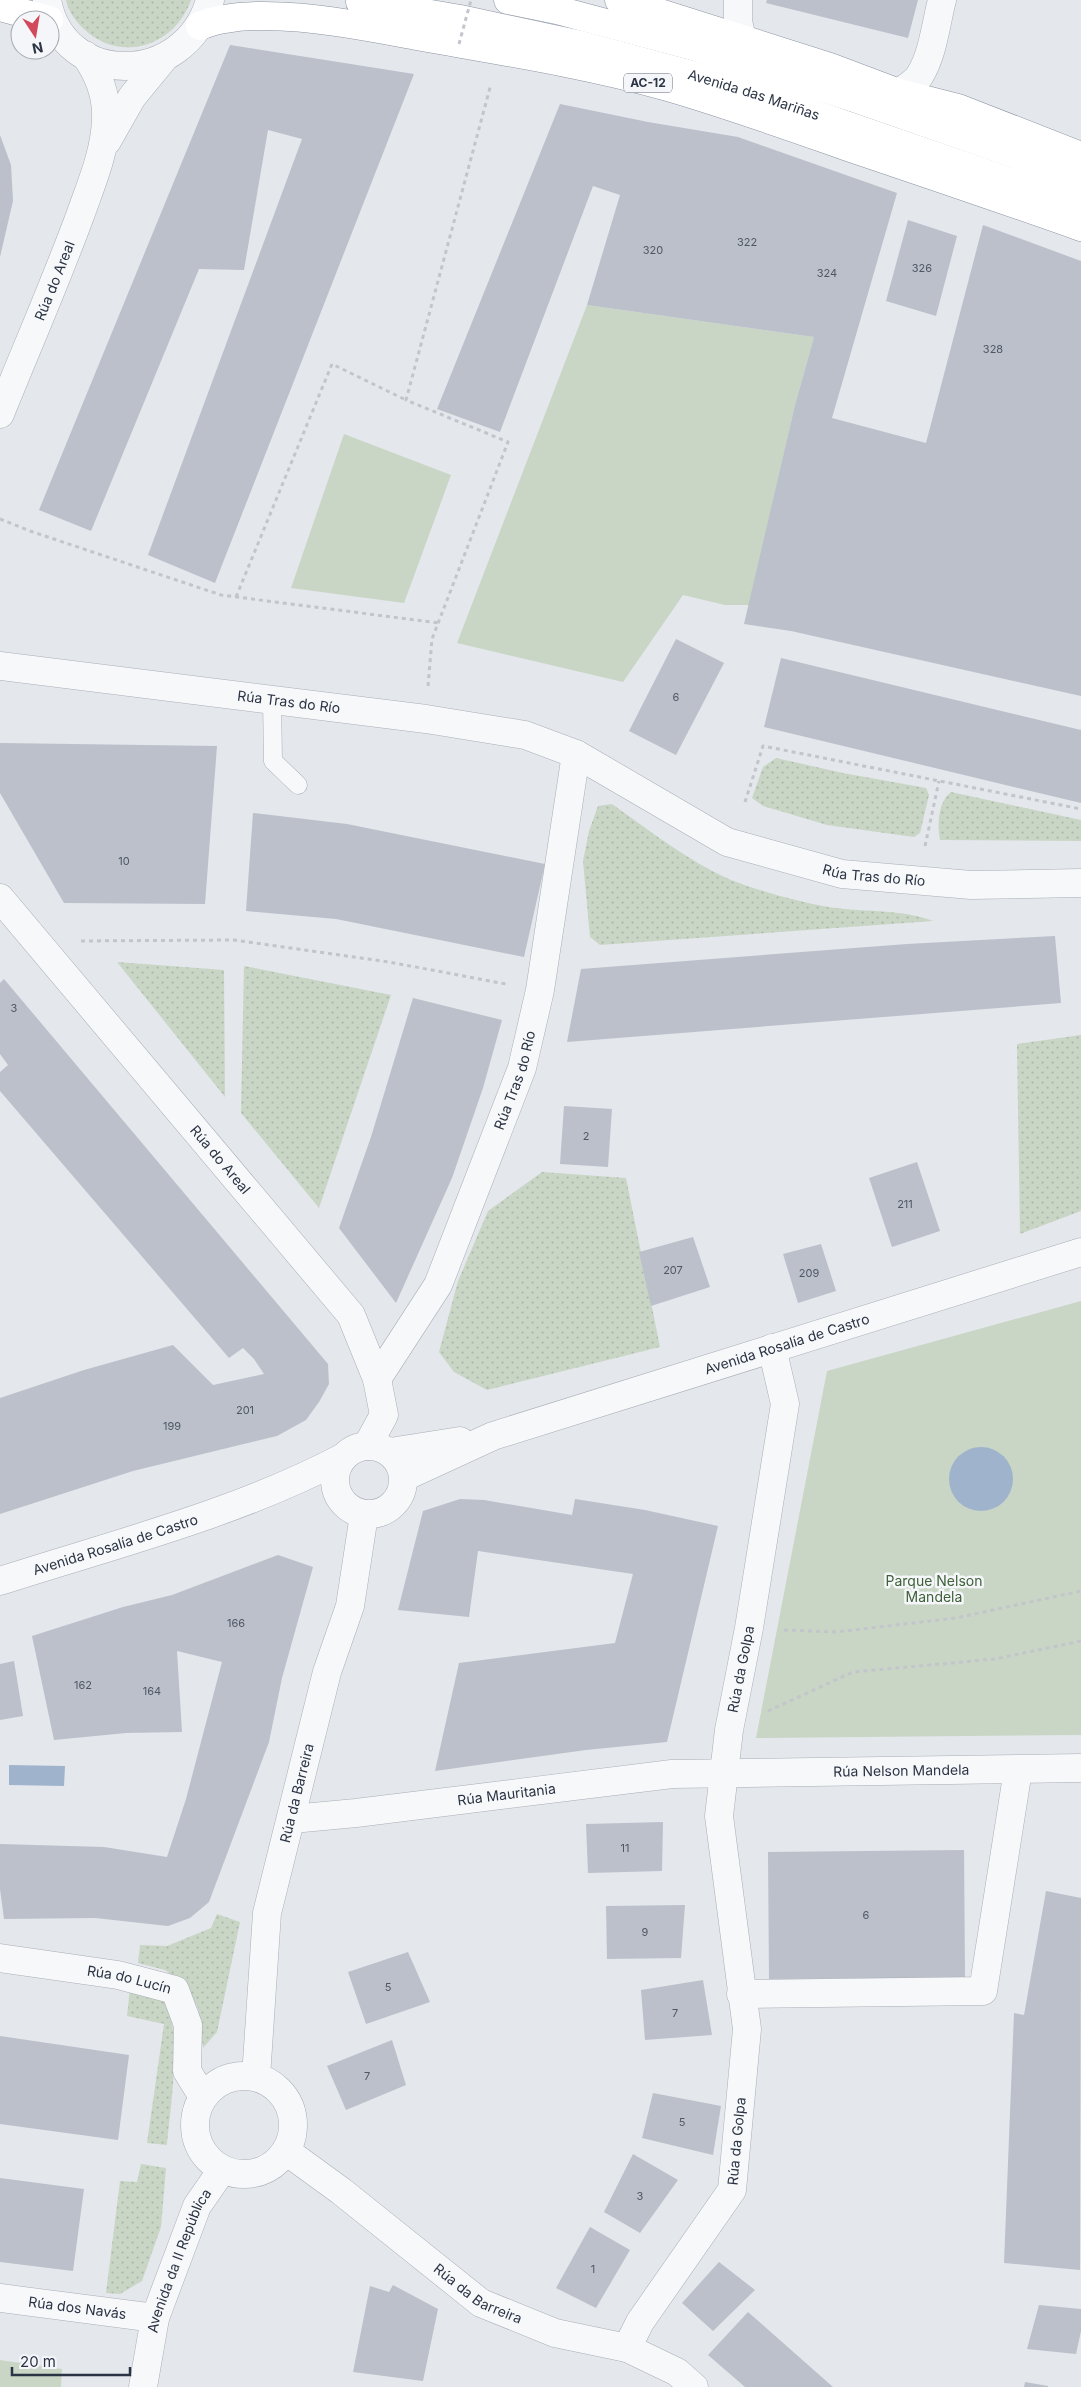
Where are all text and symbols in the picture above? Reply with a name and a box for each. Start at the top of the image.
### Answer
north arrow [10,10,60,60]
text: N [31,39,45,58]
street label: Avenida das Mariñas [686,65,822,123]
road number: AC-12 [624,74,672,92]
house number: 322 [737,235,757,249]
street label: Rúa do Areal [30,238,78,323]
house number: 320 [643,243,663,257]
house number: 326 [912,261,932,275]
house number: 324 [817,266,837,280]
house number: 328 [983,342,1003,356]
street label: Rúa Tras do Río [236,687,341,716]
house number: 6 [673,690,680,704]
house number: 10 [118,854,130,868]
street label: Rúa Tras do Río [821,860,926,889]
house number: 3 [11,1001,18,1015]
street label: Rúa Tras do Río [490,1029,538,1132]
street label: Rúa do Areal [187,1122,254,1197]
house number: 2 [583,1129,589,1143]
house number: 211 [897,1197,913,1211]
house number: 207 [663,1263,683,1277]
house number: 209 [799,1266,819,1280]
street label: Avenida Rosalía de Castro [702,1310,871,1377]
house number: 201 [236,1403,254,1417]
house number: 199 [163,1419,181,1433]
street label: Avenida Rosalía de Castro [31,1510,200,1578]
park label: Parque Nelson Mandela [886,1572,982,1605]
house number: 166 [227,1616,245,1630]
street label: Rúa da Golpa [724,1624,757,1714]
house number: 162 [74,1678,92,1692]
house number: 164 [143,1684,161,1698]
street label: Rúa da Barreira [276,1741,317,1844]
street label: Rúa Nelson Mandela [833,1761,969,1780]
street label: Rúa Mauritania [456,1779,557,1808]
house number: 11 [621,1841,629,1855]
house number: 6 [863,1908,870,1922]
house number: 9 [642,1925,649,1939]
street label: Rúa do Lucín [86,1962,173,1997]
house number: 5 [385,1980,392,1994]
house number: 7 [672,2006,678,2020]
house number: 7 [364,2069,370,2083]
street label: Rúa da Golpa [723,2096,749,2186]
house number: 5 [679,2115,686,2129]
street label: Avenida da II República [144,2185,215,2334]
house number: 3 [637,2189,644,2203]
street label: Rúa da Barreira [431,2260,525,2327]
house number: 1 [591,2262,595,2276]
street label: Rúa dos Navás [27,2293,127,2322]
scale bar [12,2344,130,2376]
text: 20 m [20,2352,56,2371]

